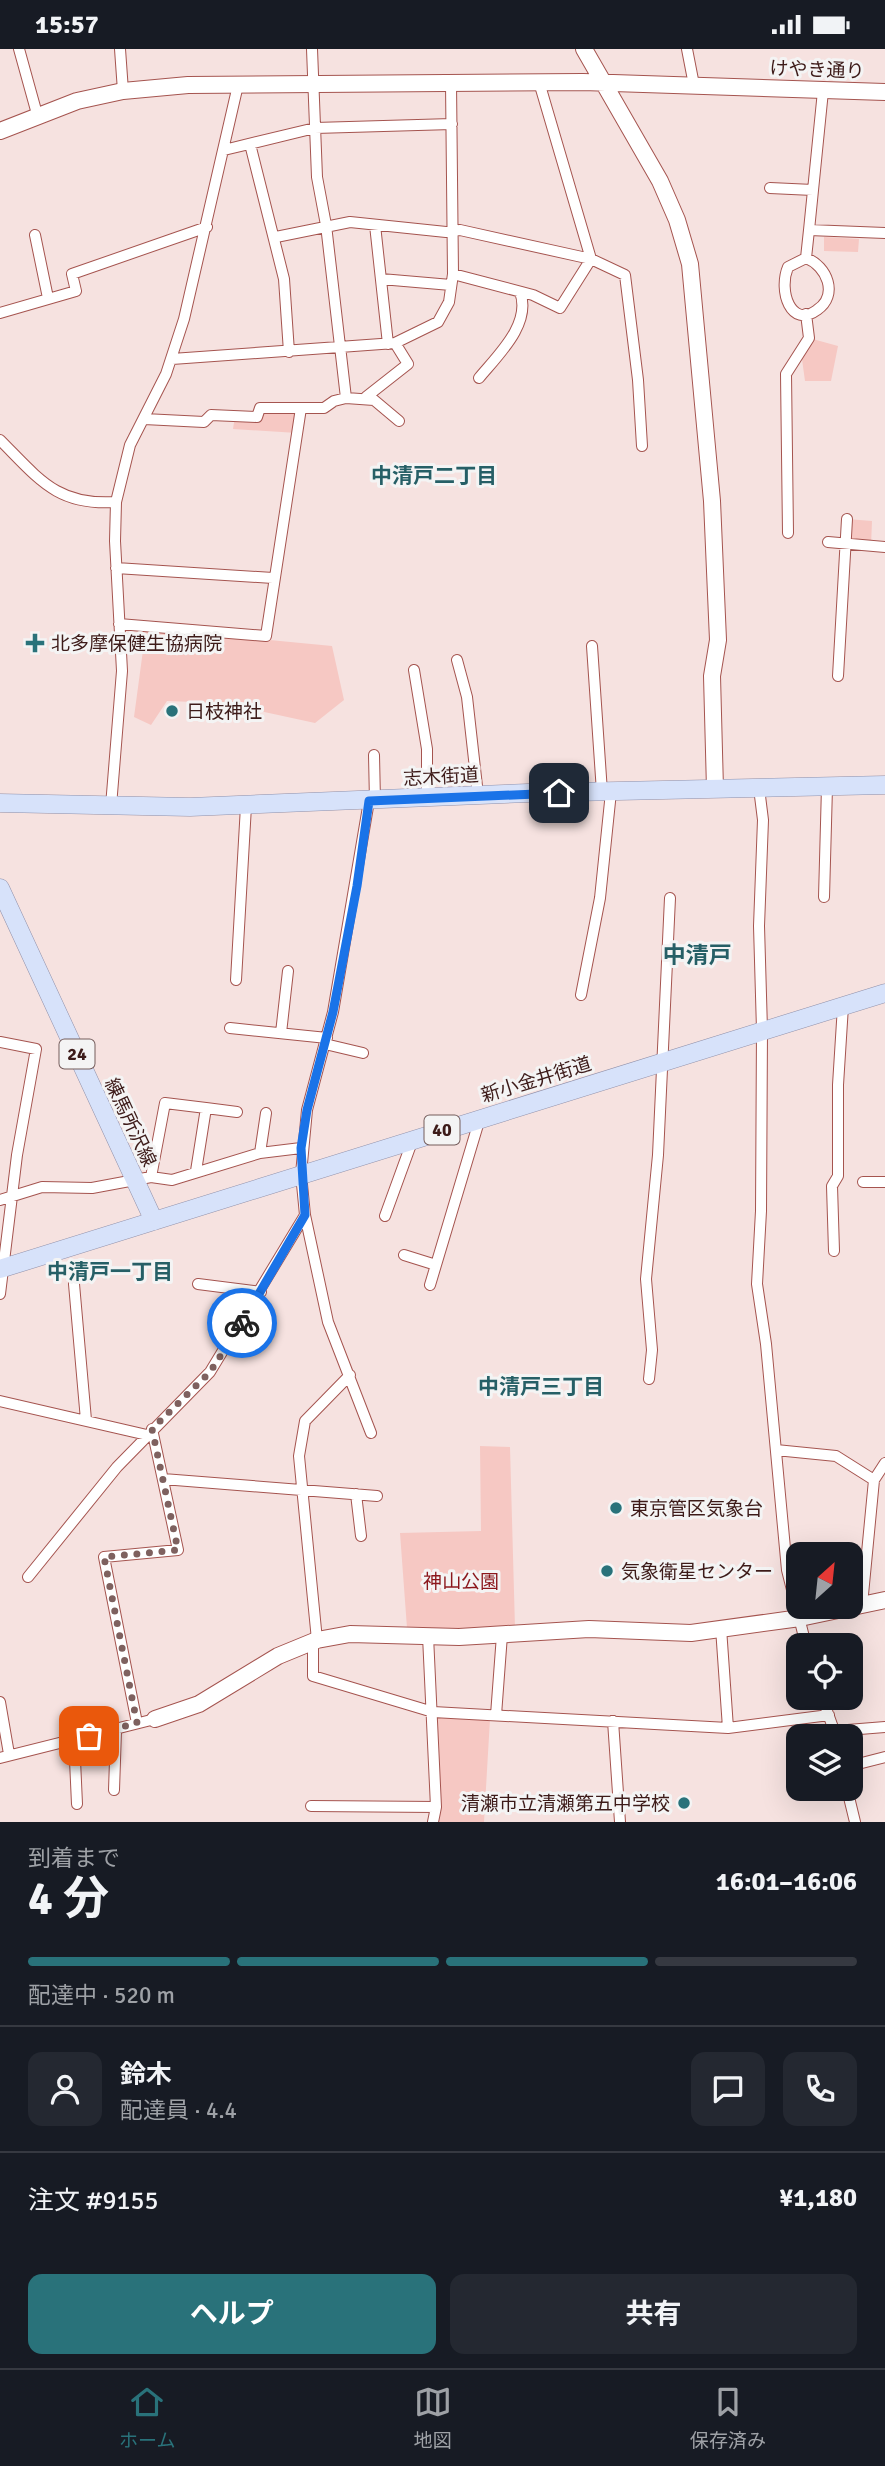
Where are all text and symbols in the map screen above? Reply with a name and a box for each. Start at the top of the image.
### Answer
text: 15:57 [35,9,99,41]
street label: けやき通り [769,56,865,84]
district label: 中清戸二丁目 [371,463,497,489]
place label: 北多摩保健生協病院 [51,632,222,656]
marker: 北多摩保健生協病院 [25,633,45,653]
place label: 日枝神社 [186,700,262,724]
marker: 日枝神社 [164,703,180,719]
street label: 志木街道 [402,763,480,791]
pin [529,763,589,823]
icon: home [540,774,578,812]
district label: 中清戸 [663,941,732,970]
road number: 24 [60,1039,94,1069]
street label: 新小金井街道 [478,1052,594,1108]
street label: 練馬所沢線 [99,1074,161,1171]
road number: 40 [424,1115,460,1145]
district label: 中清戸一丁目 [47,1259,173,1285]
courier [207,1288,277,1358]
icon: bike [223,1304,261,1342]
district label: 中清戸三丁目 [478,1374,604,1400]
place label: 東京管区気象台 [630,1497,763,1521]
marker: 東京管区気象台 [608,1500,624,1516]
north arrow [786,1542,863,1619]
map controls [786,1542,863,1801]
place label: 気象衛星センター [621,1560,773,1584]
marker: 気象衛星センター [599,1563,615,1579]
park label: 神山公園 [423,1570,499,1594]
button: locate [786,1633,863,1710]
pin [59,1706,119,1766]
icon: bag [70,1717,108,1755]
button: layers [786,1724,863,1801]
place label: 清瀬市立清瀬第五中学校 [461,1792,670,1816]
marker: 清瀬市立清瀬第五中学校 [676,1795,692,1811]
text: 到着まで [28,1844,120,1873]
text: 16:01–16:06 [716,1866,857,1898]
text: 4 分 [28,1871,109,1927]
text: 配達中 · 520 m [28,1981,175,2010]
button: person [28,2052,102,2126]
button: chat [691,2052,765,2126]
button: phone [783,2052,857,2126]
text: 鈴木 [120,2059,172,2091]
text: 配達員 · 4.4 [120,2096,237,2125]
text: ¥1,180 [779,2182,857,2214]
text: 注文 #9155 [28,2185,159,2217]
button: ヘルプ [28,2274,436,2354]
button: 共有 [450,2274,857,2354]
tab: ホーム [119,2383,176,2453]
tab: 地図 [414,2383,452,2453]
tab: 保存済み [690,2383,766,2453]

